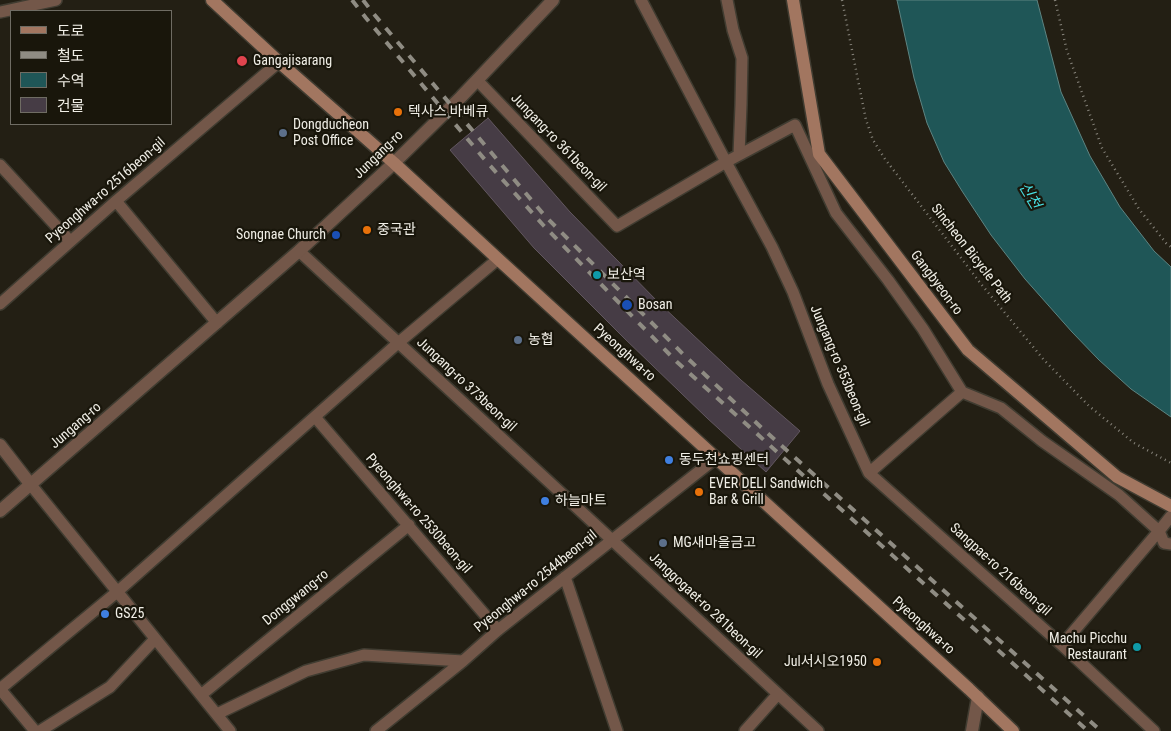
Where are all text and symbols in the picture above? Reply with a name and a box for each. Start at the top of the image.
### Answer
legend [10,10,172,125]
text: 도로 [57,22,85,40]
text: 철도 [57,47,85,65]
place label: Gangajisarang [253,53,332,69]
marker: Gangajisarang [235,54,249,68]
text: 수역 [57,72,85,90]
street label: Jungang-ro 361beon-gil [507,90,609,196]
text: 건물 [57,97,85,115]
place label: 텍사스 바베큐 [408,104,488,120]
marker: 텍사스 바베큐 [392,106,404,118]
place label: Dongducheon Post Office [293,117,369,150]
marker: Dongducheon Post Office [277,127,289,139]
street label: Jungang-ro [351,127,407,183]
street label: Pyeonghwa-ro 2516beon-gil [43,134,169,248]
water label: 신천 [1014,180,1044,212]
street label: Sincheon Bicycle Path [927,201,1015,307]
place label: 중국관 [377,222,416,238]
marker: 중국관 [361,224,373,236]
place label: Songnae Church [236,227,326,243]
marker: Songnae Church [330,229,342,241]
street label: Gangbyeon-ro [906,248,966,318]
place label: 보산역 [607,267,646,283]
marker: 보산역 [591,269,603,281]
place label: Bosan [638,297,673,313]
marker: Bosan [620,298,634,312]
street label: Jungang-ro 353beon-gil [806,303,872,429]
street label: Pyeonghwa-ro [589,321,659,385]
place label: 농협 [528,332,554,348]
street label: Jungang-ro 373beon-gil [413,334,519,436]
marker: 농협 [512,334,524,346]
street label: Jungang-ro [47,399,105,453]
street label: Pyeonghwa-ro 2530beon-gil [361,451,475,577]
place label: 동두천쇼핑센터 [679,452,769,468]
marker: 동두천쇼핑센터 [663,454,675,466]
place label: EVER DELI Sandwich Bar & Grill [709,476,823,508]
marker: EVER DELI Sandwich Bar & Grill [693,486,705,498]
place label: 하늘마트 [555,493,607,509]
marker: 하늘마트 [539,495,551,507]
street label: Sangpae-ro 216beon-gil [946,520,1054,620]
street label: Pyeonghwa-ro 2544beon-gil [471,527,601,637]
place label: MG새마을금고 [673,535,756,551]
marker: MG새마을금고 [657,537,669,549]
street label: Janggogaet-ro 281beon-gil [645,549,765,663]
street label: Donggwang-ro [260,566,332,630]
street label: Pyeonghwa-ro [888,594,958,658]
place label: GS25 [115,606,144,622]
marker: GS25 [99,608,111,620]
place label: Machu Picchu Restaurant [1049,631,1127,664]
marker: Machu Picchu Restaurant [1131,641,1143,653]
place label: Jul서시오1950 [784,654,867,670]
marker: Jul서시오1950 [871,656,883,668]

